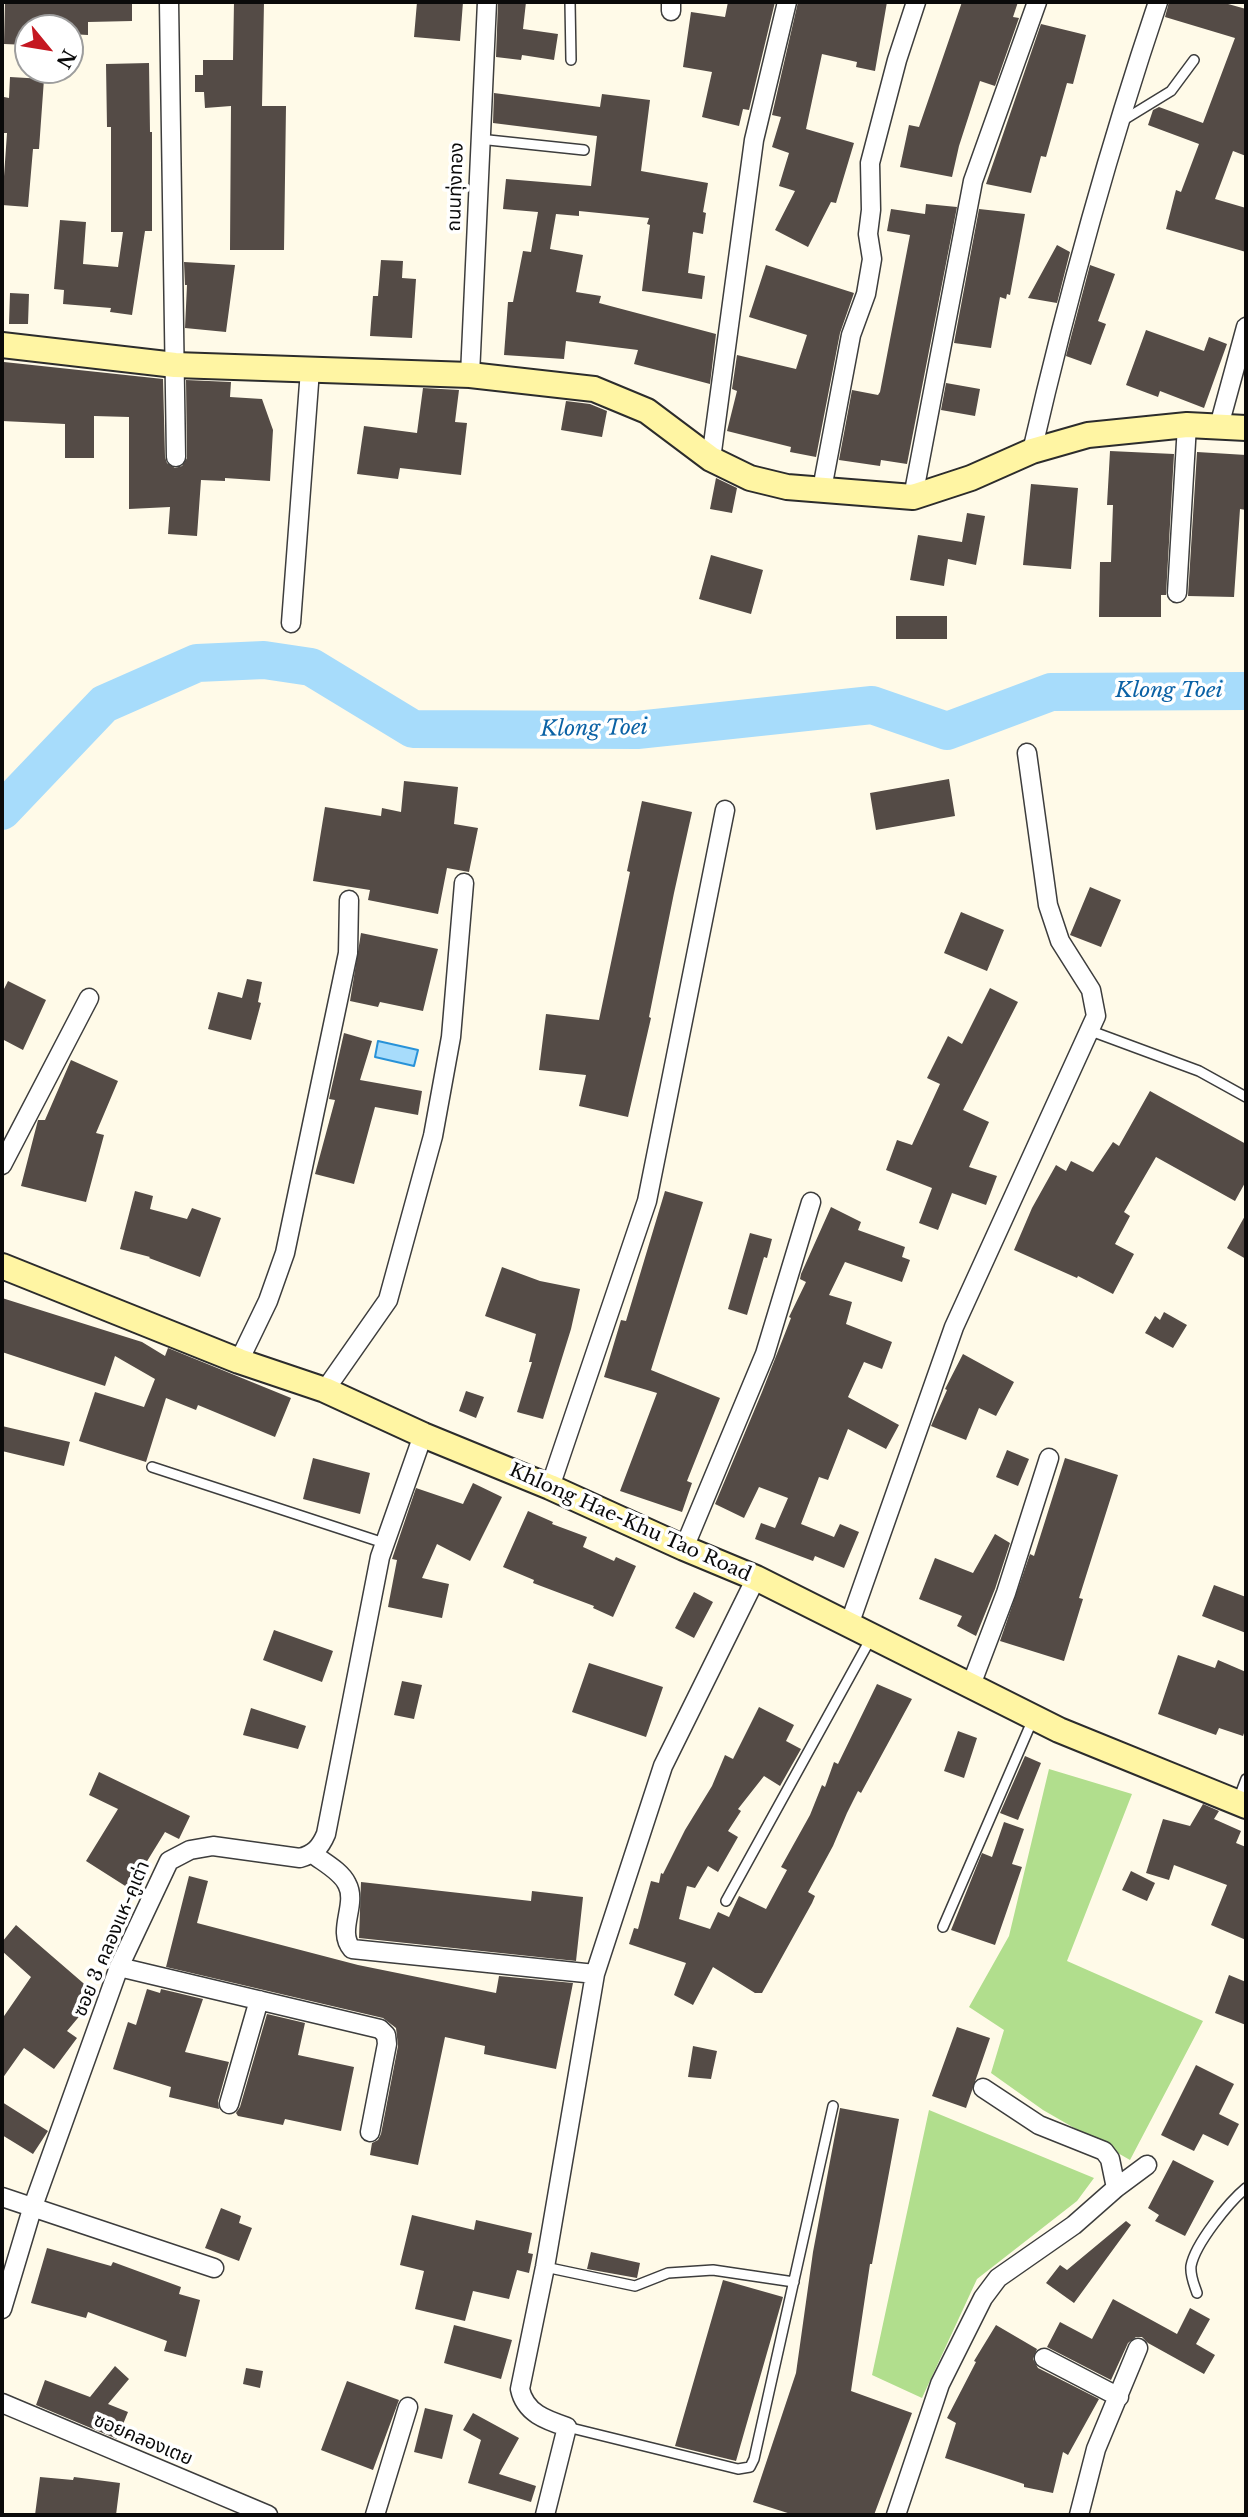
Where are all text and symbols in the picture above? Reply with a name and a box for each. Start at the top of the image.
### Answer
north arrow [14,14,84,84]
text: N [51,45,80,72]
street label: ถนนทุ่งทอง [443,142,469,232]
water label: Klong Toei [1115,678,1223,704]
water label: Klong Toei [540,715,648,743]
street label: Khlong Hae-Khu Tao Road [506,1459,754,1587]
street label: ซอย 3 คลองแห-คูเต่า [69,1858,155,2020]
street label: ซอยคลองเตย [90,2409,196,2471]

